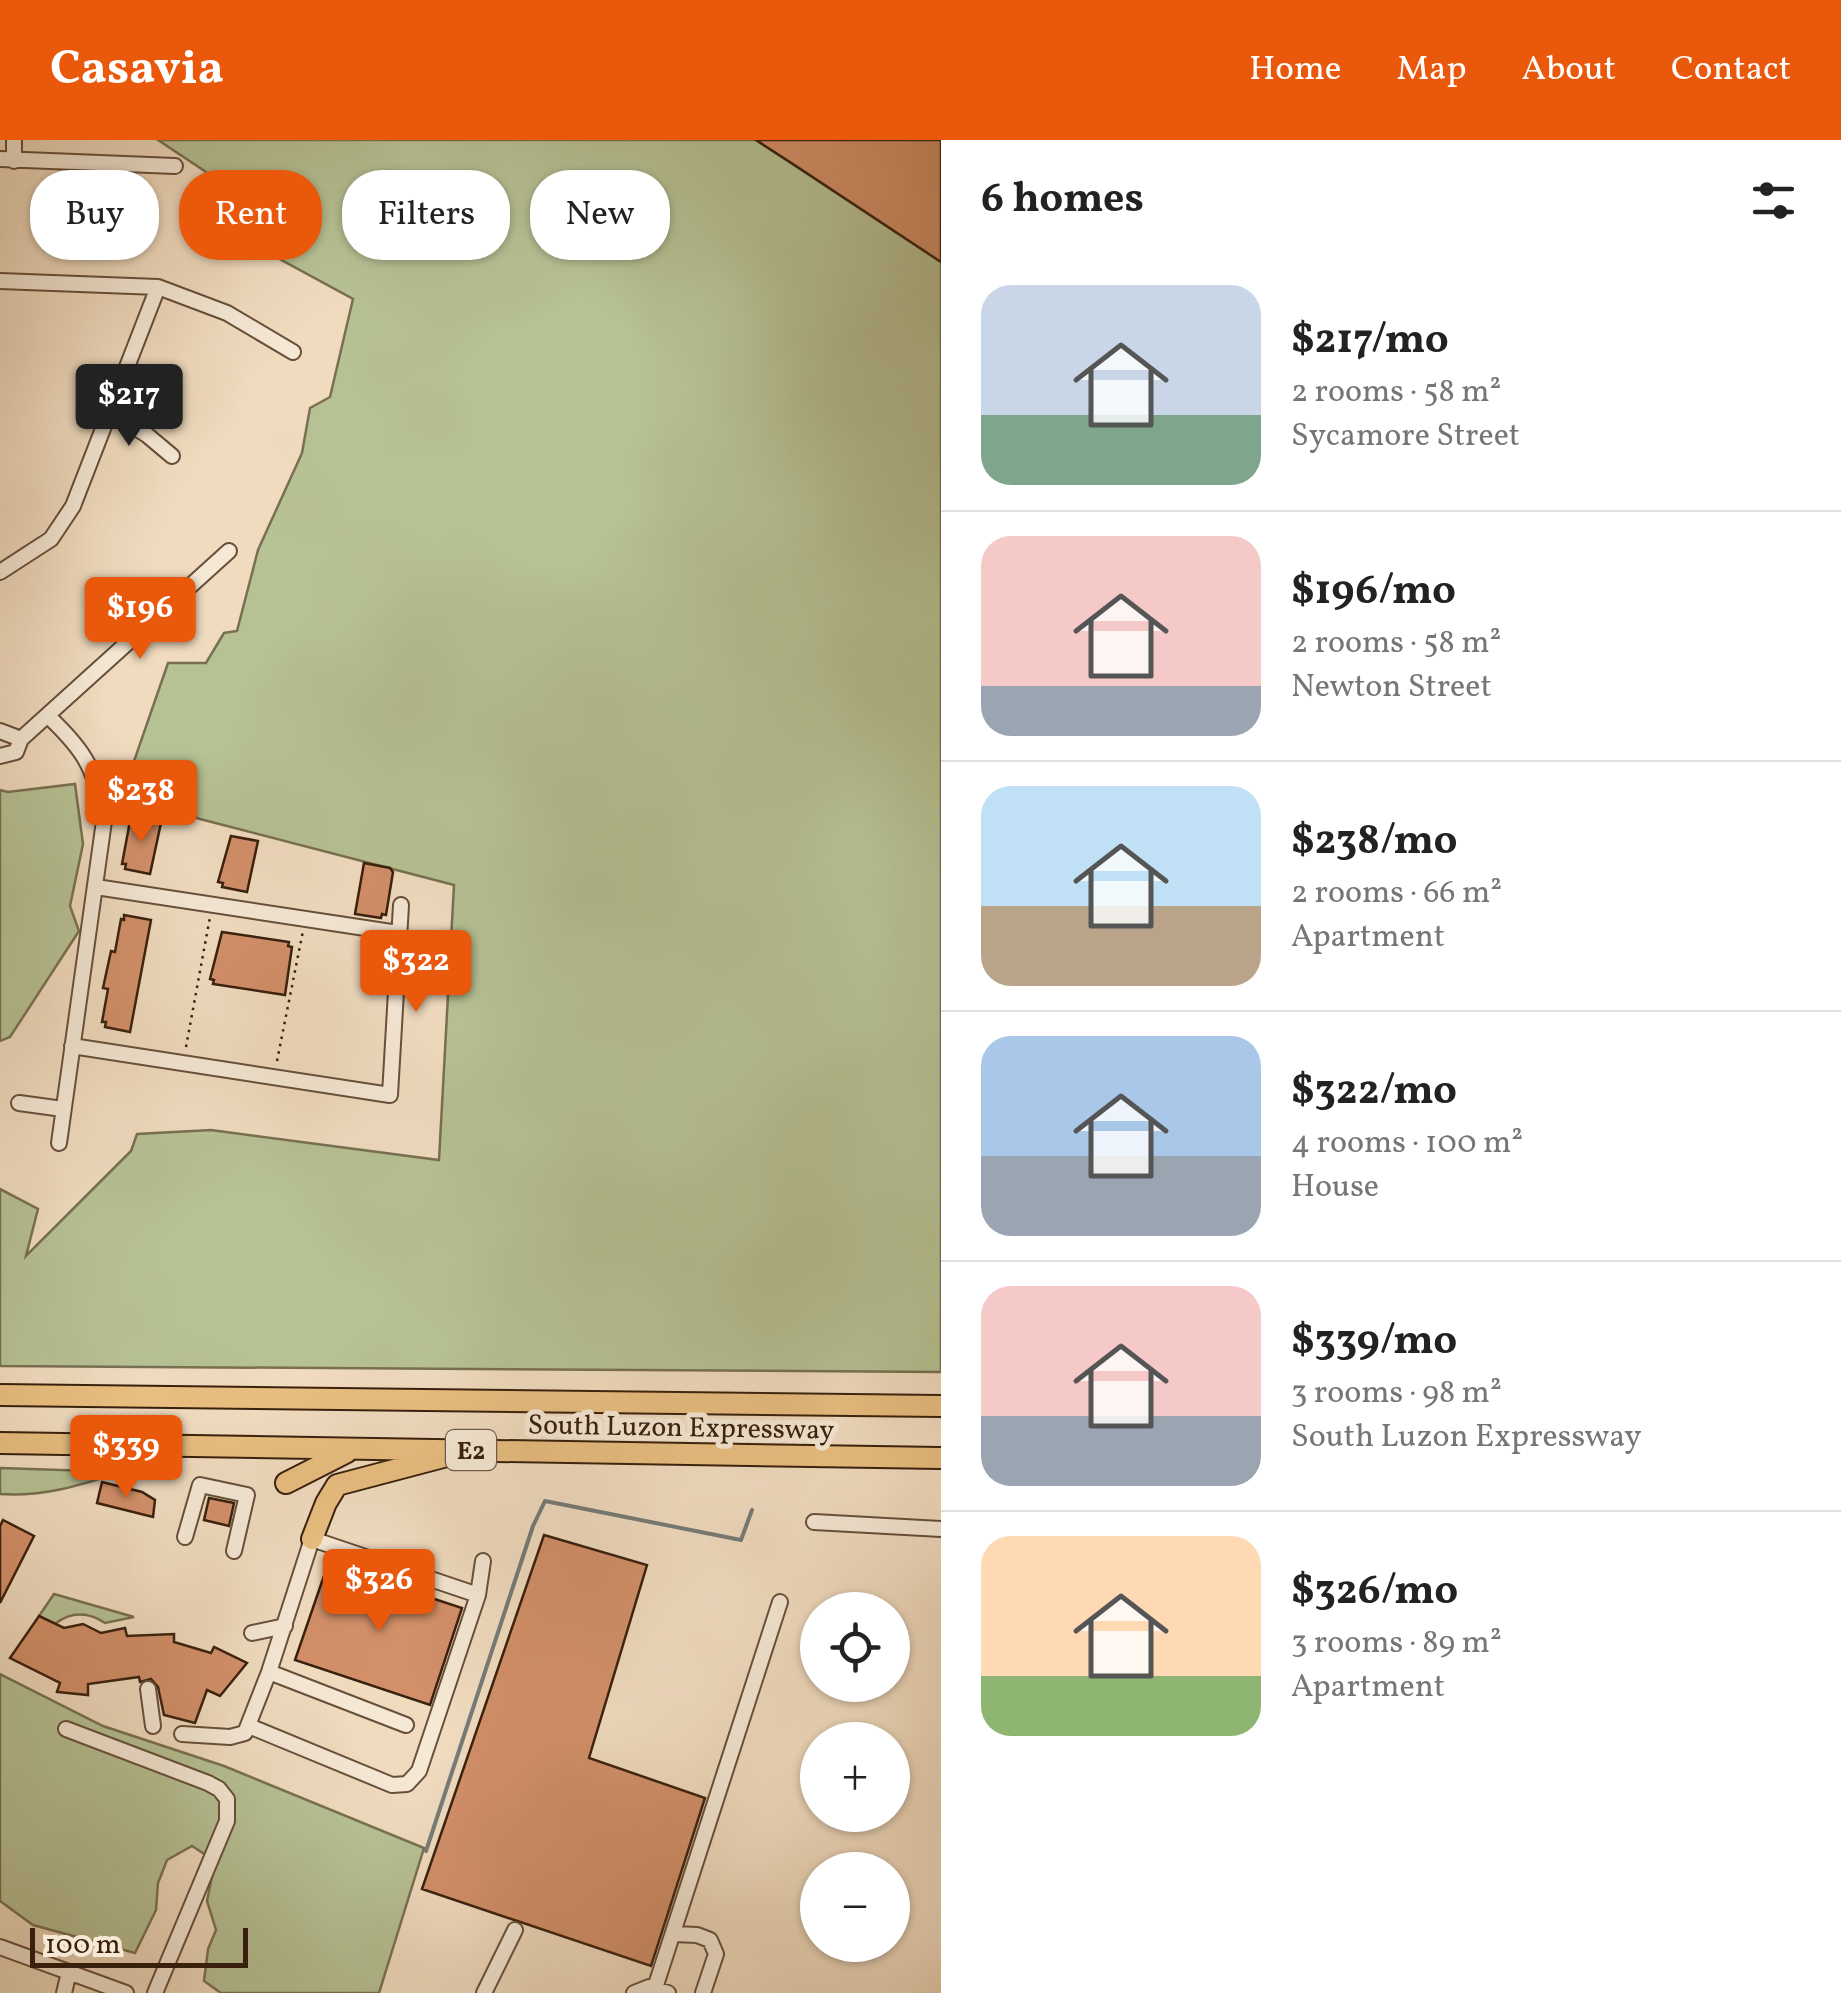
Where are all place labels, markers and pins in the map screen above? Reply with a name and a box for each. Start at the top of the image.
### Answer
pin: $217 [70,364,188,449]
pin: $196 [81,577,199,662]
pin: $238 [82,760,200,845]
pin: $322 [357,930,475,1015]
pin: $339 [67,1415,185,1500]
pin: $326 [320,1549,438,1634]

